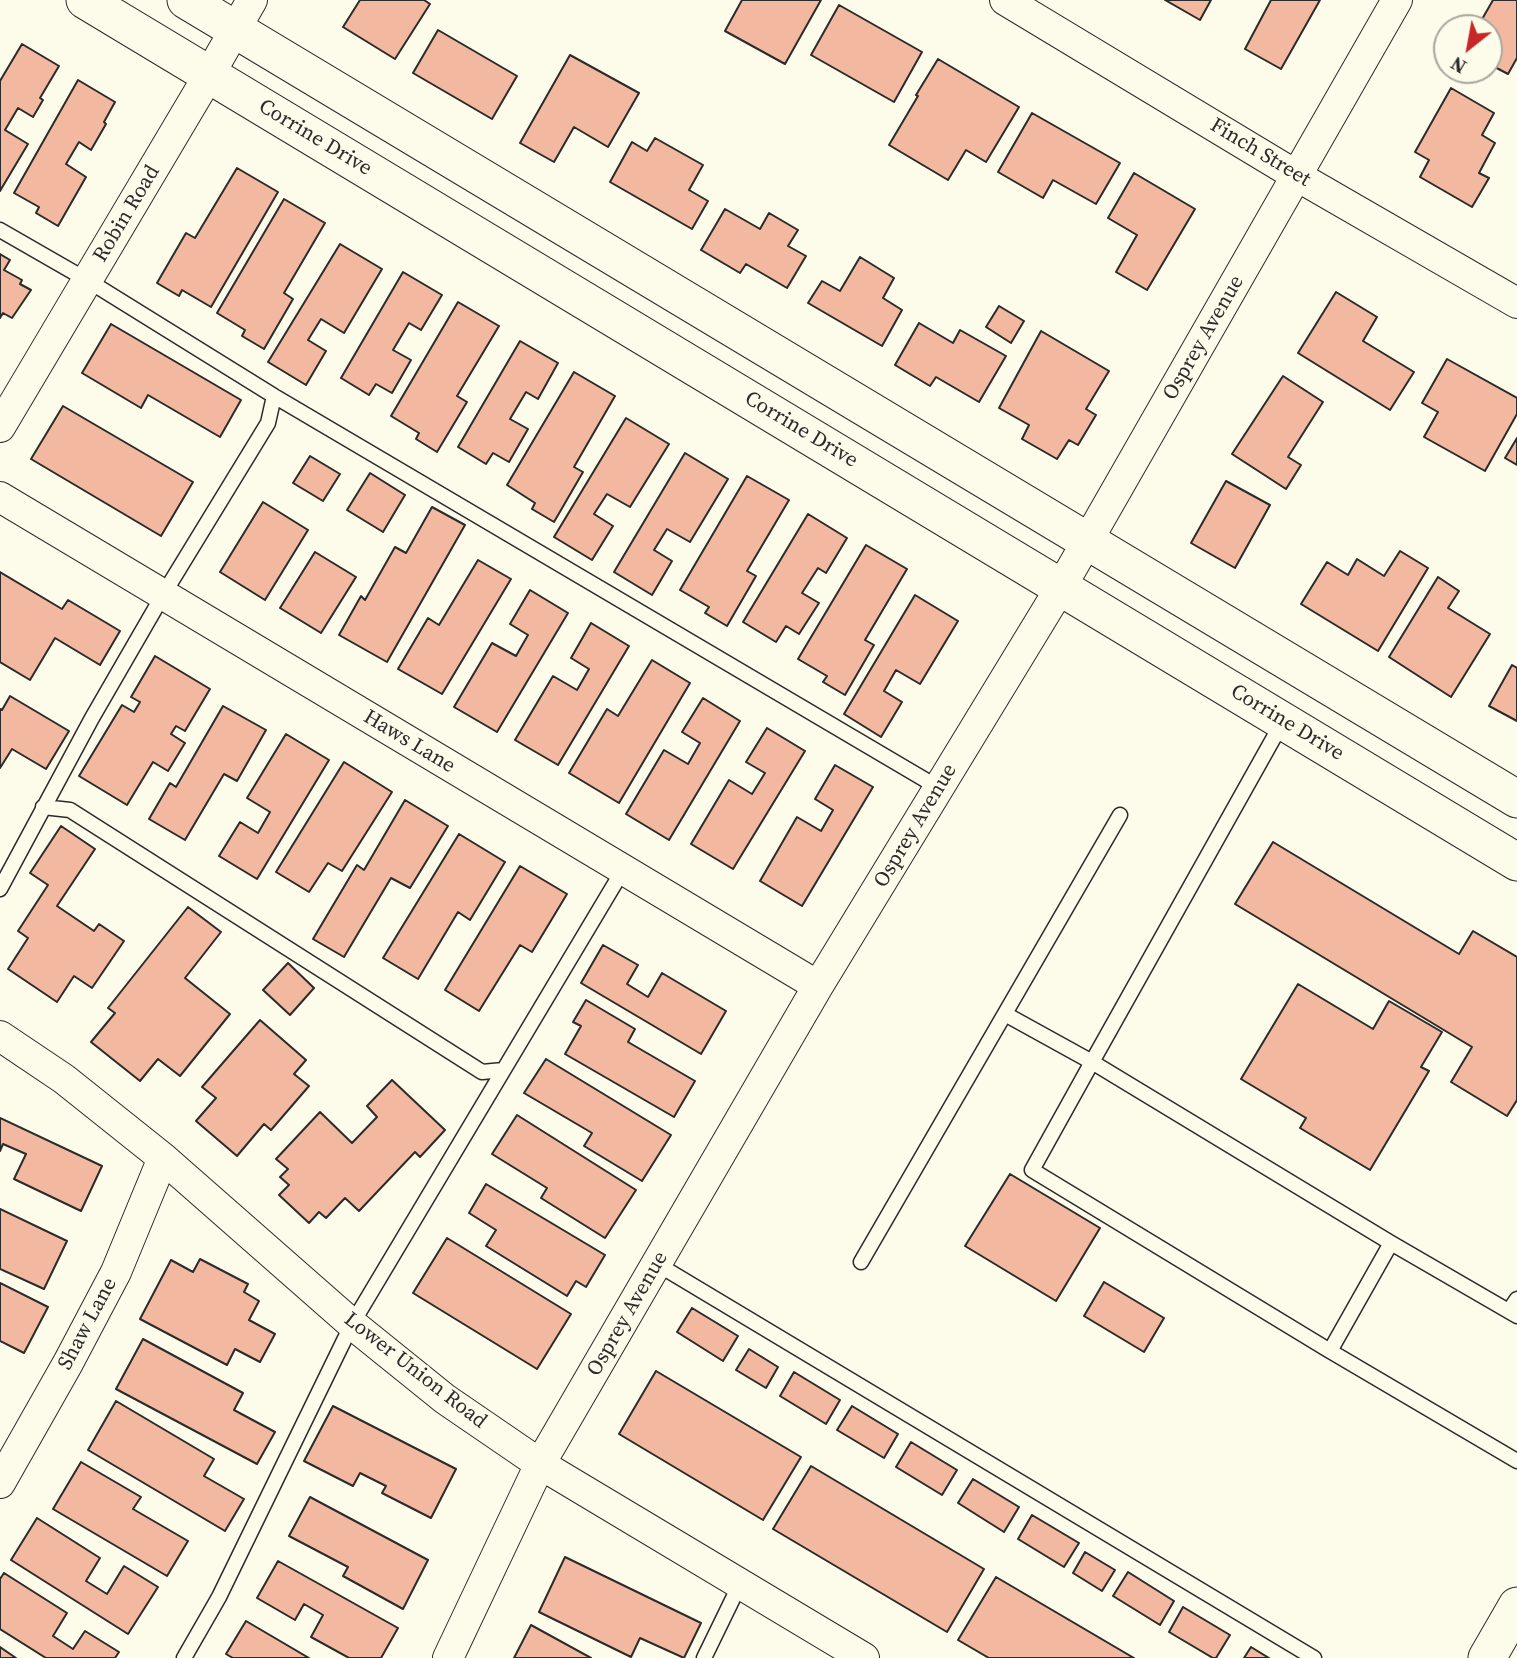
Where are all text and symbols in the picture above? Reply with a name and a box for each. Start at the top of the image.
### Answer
north arrow [1433,14,1503,84]
text: N [1446,51,1471,80]
street label: Corrine Drive [254,94,376,182]
street label: Finch Street [1205,113,1315,193]
street label: Robin Road [88,161,166,267]
street label: Osprey Avenue [1158,271,1250,405]
street label: Corrine Drive [740,386,862,474]
street label: Corrine Drive [1226,679,1348,767]
street label: Haws Lane [358,705,460,779]
street label: Osprey Avenue [869,760,963,892]
street label: Osprey Avenue [582,1247,674,1381]
street label: Shaw Lane [53,1274,123,1374]
street label: Lower Union Road [338,1307,492,1435]

